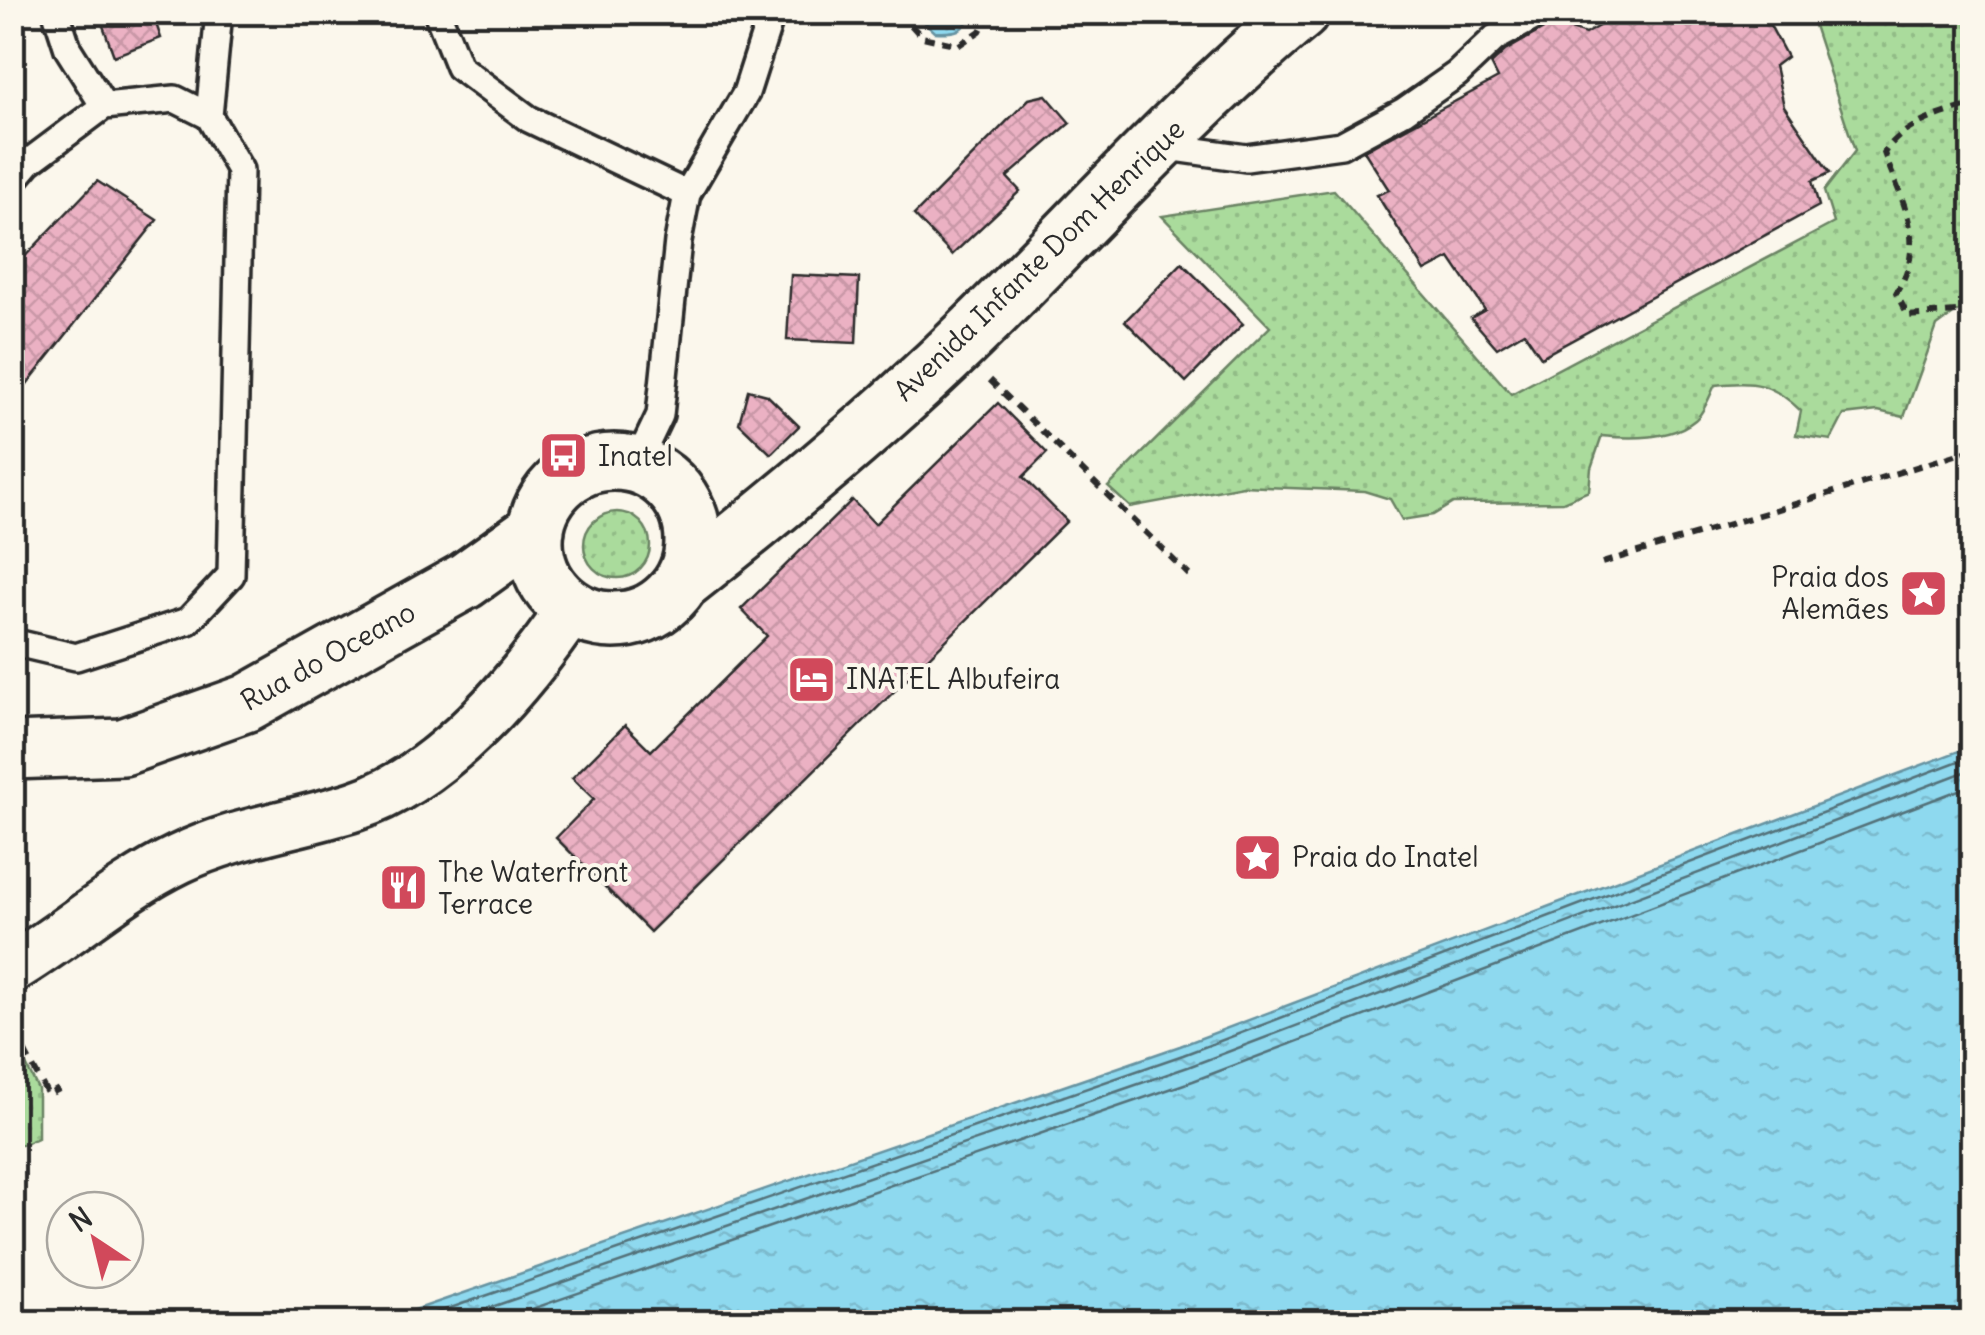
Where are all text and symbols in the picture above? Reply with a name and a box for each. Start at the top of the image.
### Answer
street label: Avenida Infante Dom Henrique [886,112,1192,408]
bus stop icon: Inatel [537,430,589,482]
place label: Inatel [598,438,673,474]
place label: Praia dos Alemães [1771,559,1889,627]
place icon: Praia dos Alemães [1898,567,1950,619]
street label: Rua do Oceano [234,593,422,719]
hotel icon: INATEL Albufeira [785,653,837,705]
place label: INATEL Albufeira [846,661,1060,697]
place icon: Praia do Inatel [1231,831,1283,883]
place label: Praia do Inatel [1292,839,1478,875]
place label: The Waterfront Terrace [438,854,628,922]
restaurant icon: The Waterfront Terrace [377,862,429,914]
north arrow [45,1190,145,1290]
text: N [62,1199,99,1240]

